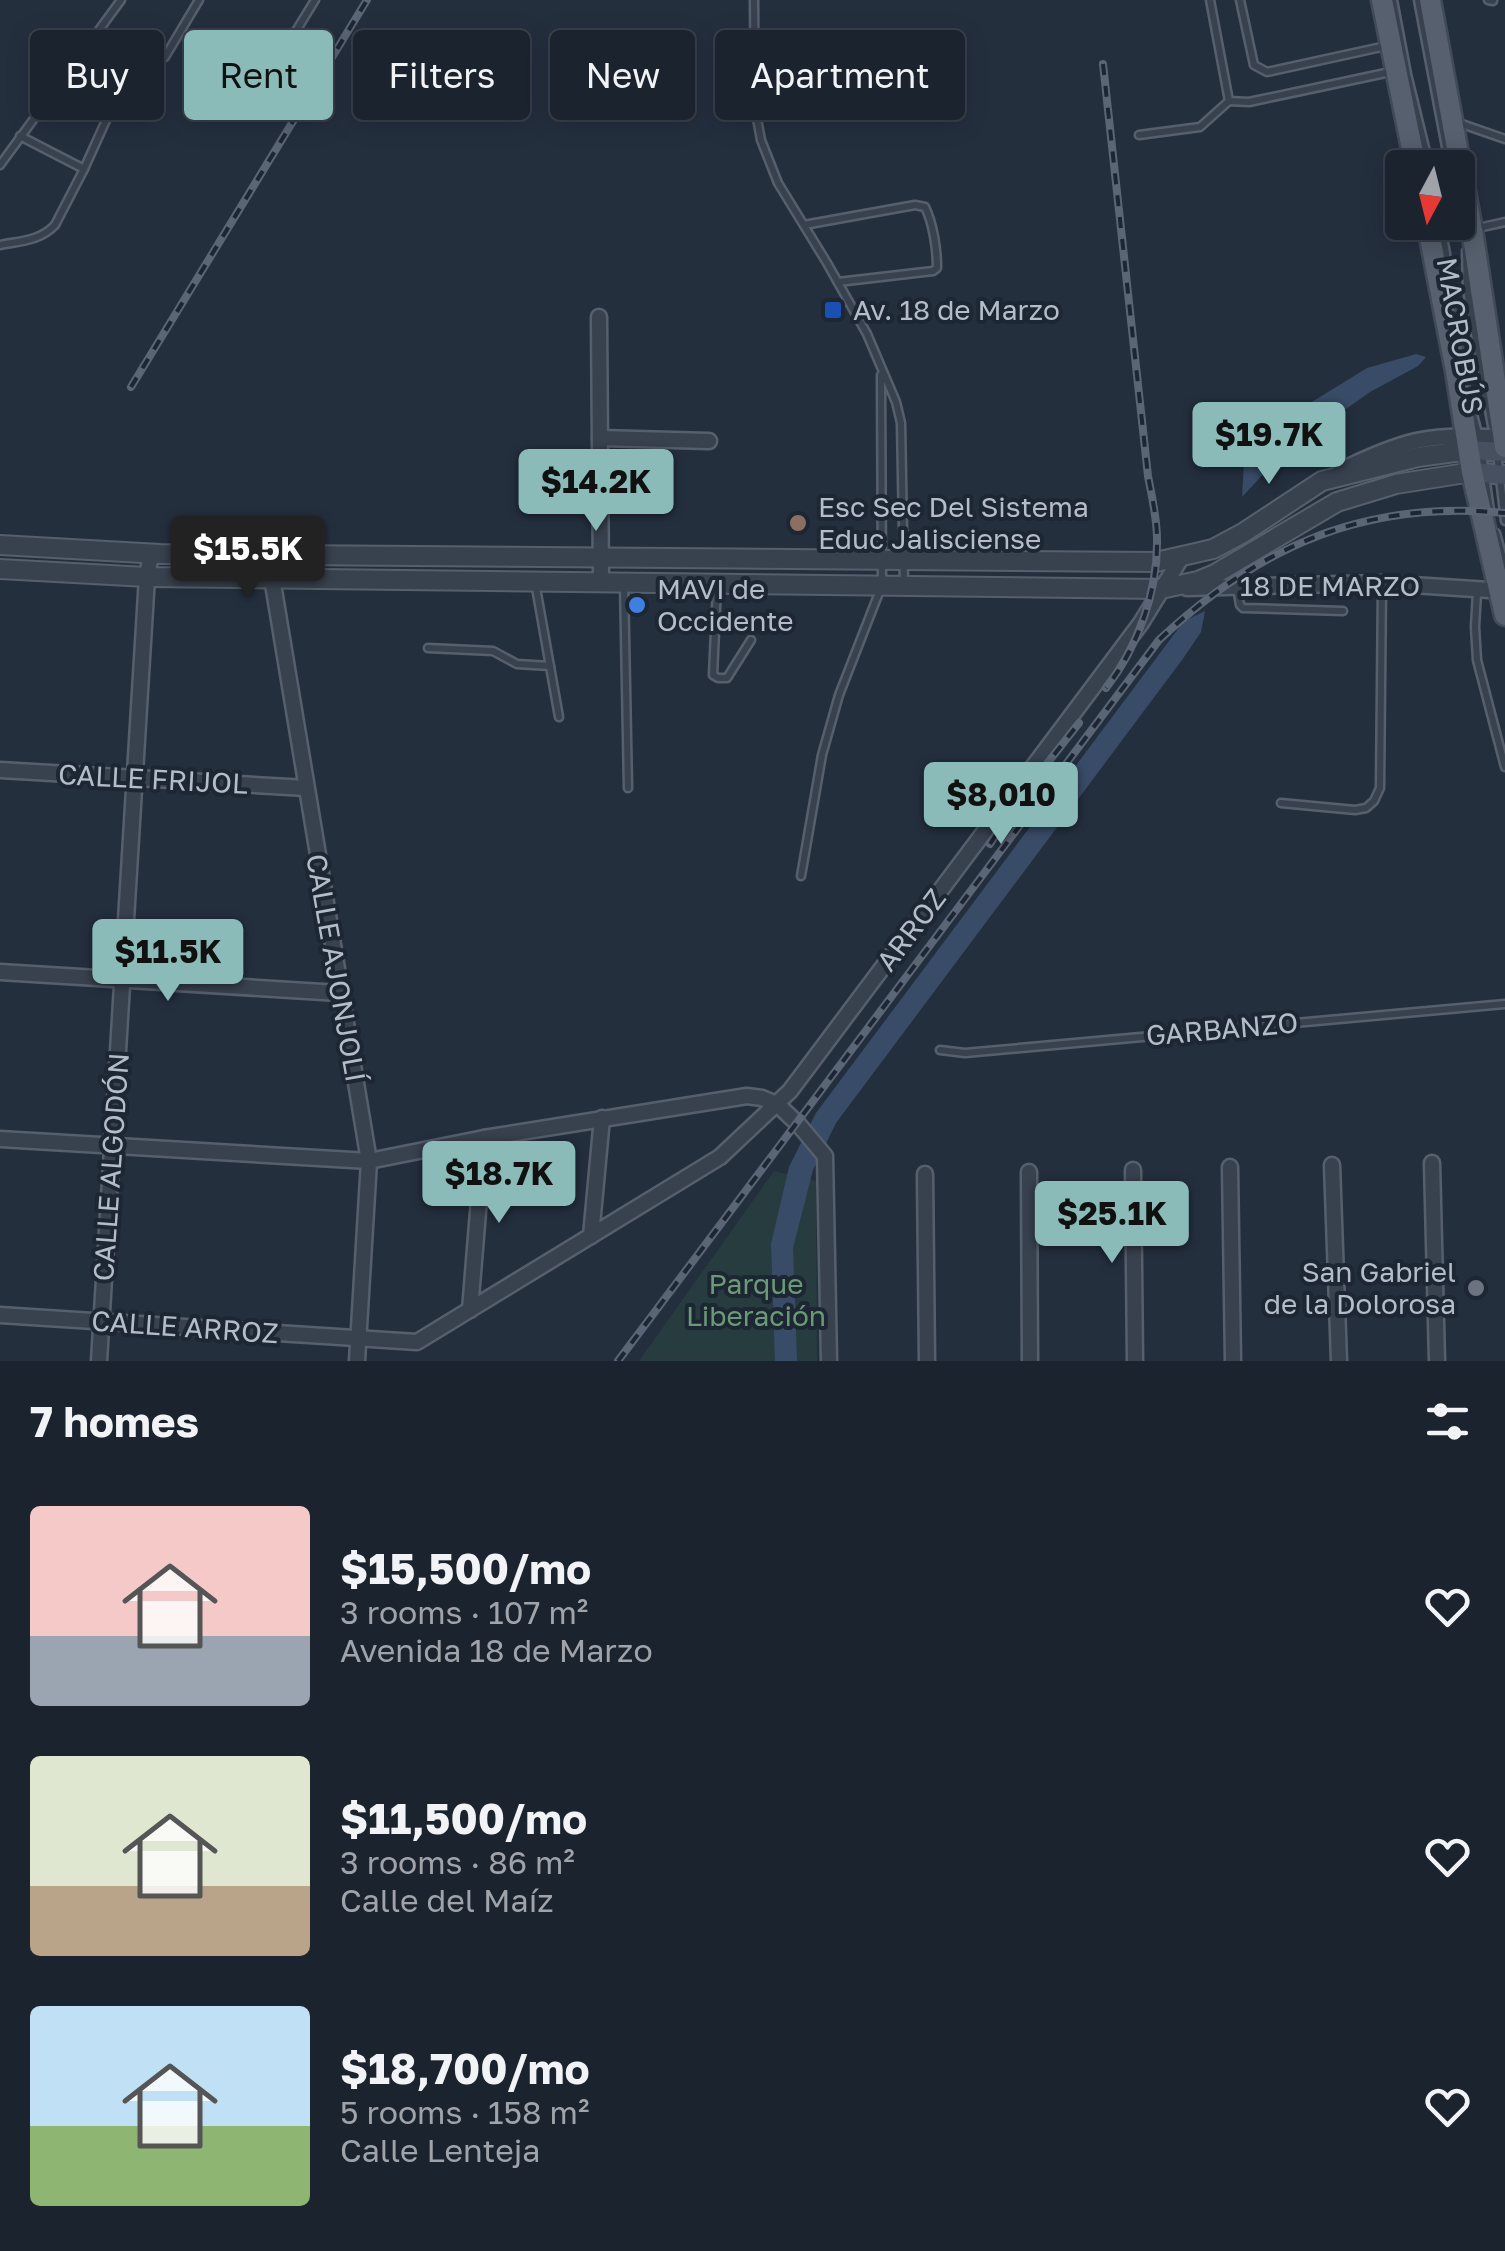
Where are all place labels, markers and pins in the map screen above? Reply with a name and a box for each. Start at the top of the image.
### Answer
place label: Av. 18 de Marzo [853,293,1060,326]
marker: Av. 18 de Marzo [822,299,844,321]
pin: $19.7K [1188,402,1350,487]
pin: $14.2K [515,449,677,534]
place label: Esc Sec Del Sistema Educ Jalisciense [818,490,1089,555]
marker: Esc Sec Del Sistema Educ Jalisciense [787,512,809,534]
pin: $15.5K [167,516,329,601]
place label: MAVI de Occidente [657,572,794,637]
marker: MAVI de Occidente [626,594,648,616]
pin: $8,010 [920,762,1082,847]
pin: $11.5K [87,919,249,1004]
pin: $18.7K [418,1141,580,1226]
pin: $25.1K [1031,1181,1193,1266]
place label: San Gabriel de la Dolorosa [1264,1255,1456,1320]
marker: San Gabriel de la Dolorosa [1465,1277,1487,1299]

